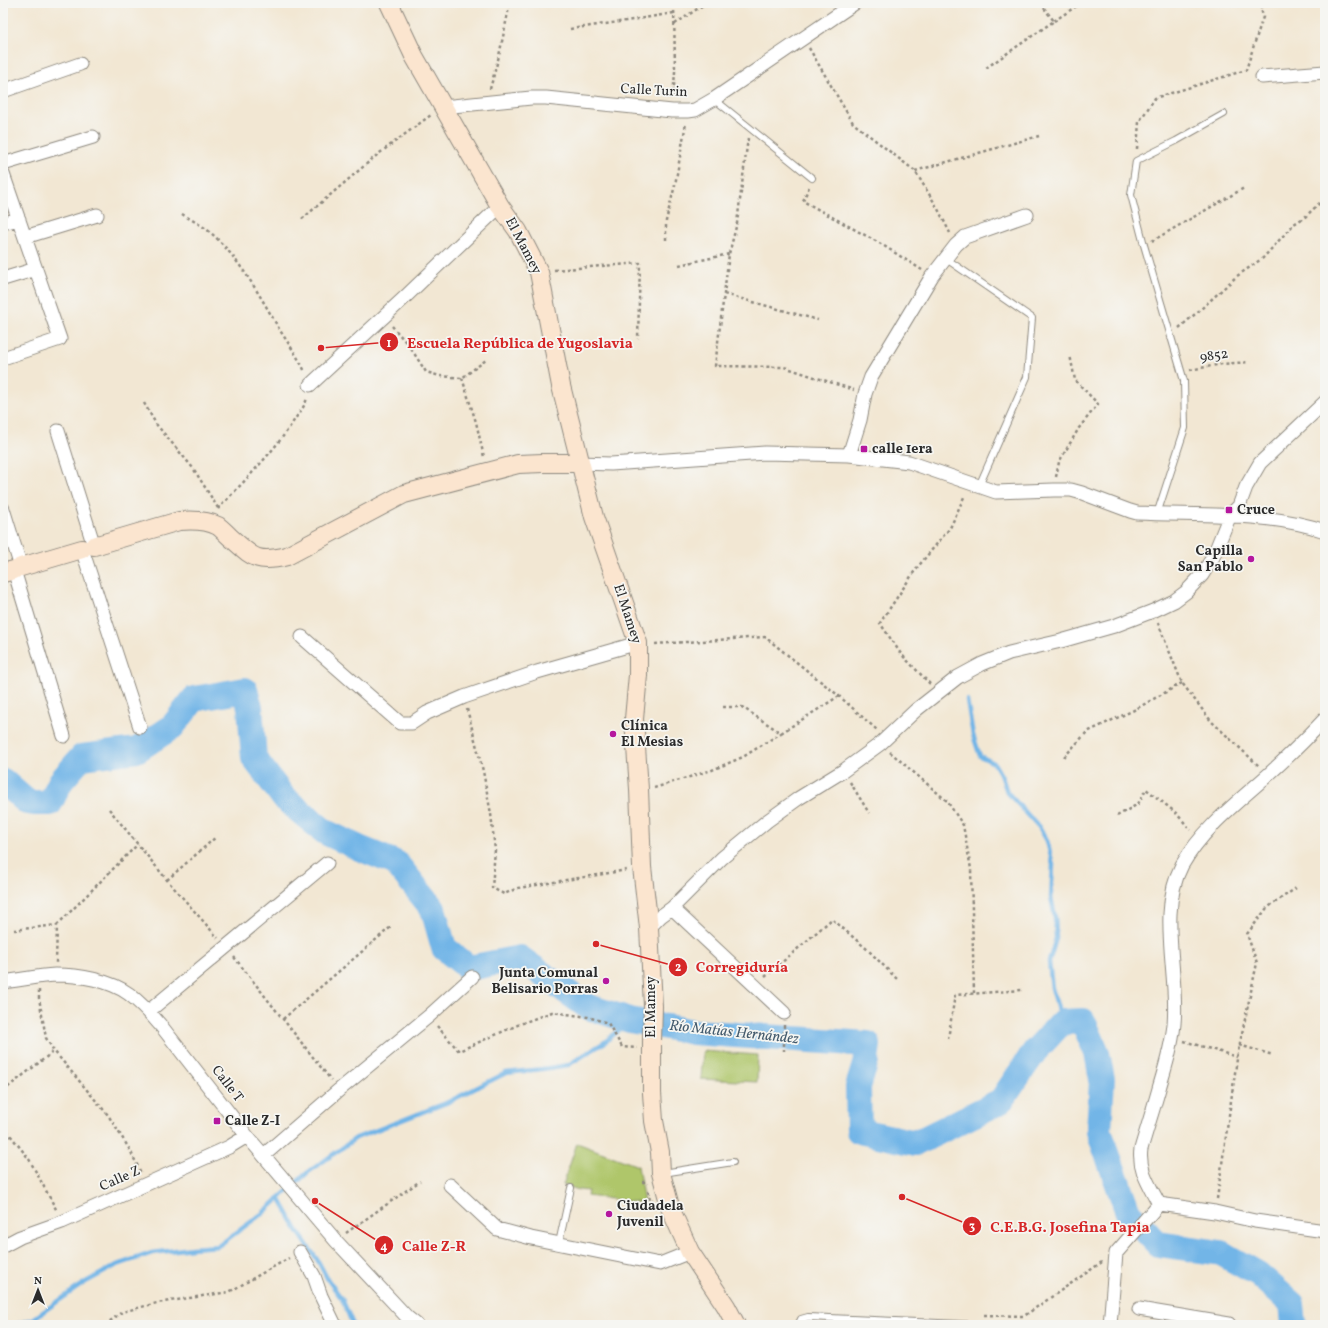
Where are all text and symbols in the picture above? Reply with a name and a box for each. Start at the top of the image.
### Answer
street label: Calle Turin [620,80,688,102]
street label: El Mamey [500,214,546,278]
callout: Escuela República de Yugoslavia [379,329,641,356]
text: Escuela República de Yugoslavia [407,334,633,355]
text: 1 [387,336,392,352]
street label: 9852 [1199,345,1229,367]
place label: calle 1era [872,440,933,459]
marker: calle 1era [859,444,869,454]
place label: Cruce [1237,501,1275,520]
marker: Cruce [1224,505,1234,515]
place label: Capilla San Pablo [1178,542,1243,577]
marker: Capilla San Pablo [1246,554,1256,564]
street label: El Mamey [608,582,646,647]
place label: Clínica El Mesias [621,717,683,752]
marker: Clínica El Mesias [608,729,618,739]
callout: Corregiduría [668,954,796,981]
text: Corregiduría [696,958,788,979]
text: 2 [675,960,681,976]
place label: Junta Comunal Belisario Porras [491,964,598,999]
marker: Junta Comunal Belisario Porras [601,976,611,986]
street label: El Mamey [642,976,661,1038]
water label: Río Matías Hernández [668,1016,800,1050]
street label: Calle T [207,1062,247,1106]
place label: Calle Z-I [225,1112,280,1131]
marker: Calle Z-I [212,1116,222,1126]
street label: Calle Z [97,1162,143,1196]
place label: Ciudadela Juvenil [616,1197,684,1232]
marker: Ciudadela Juvenil [604,1209,614,1219]
callout: C.E.B.G. Josefina Tapia [962,1213,1158,1240]
text: C.E.B.G. Josefina Tapia [990,1218,1150,1239]
text: 3 [969,1219,975,1235]
callout: Calle Z-R [374,1232,474,1259]
text: Calle Z-R [402,1237,466,1258]
text: 4 [380,1239,388,1255]
north arrow [18,1270,58,1310]
text: N [34,1274,42,1289]

